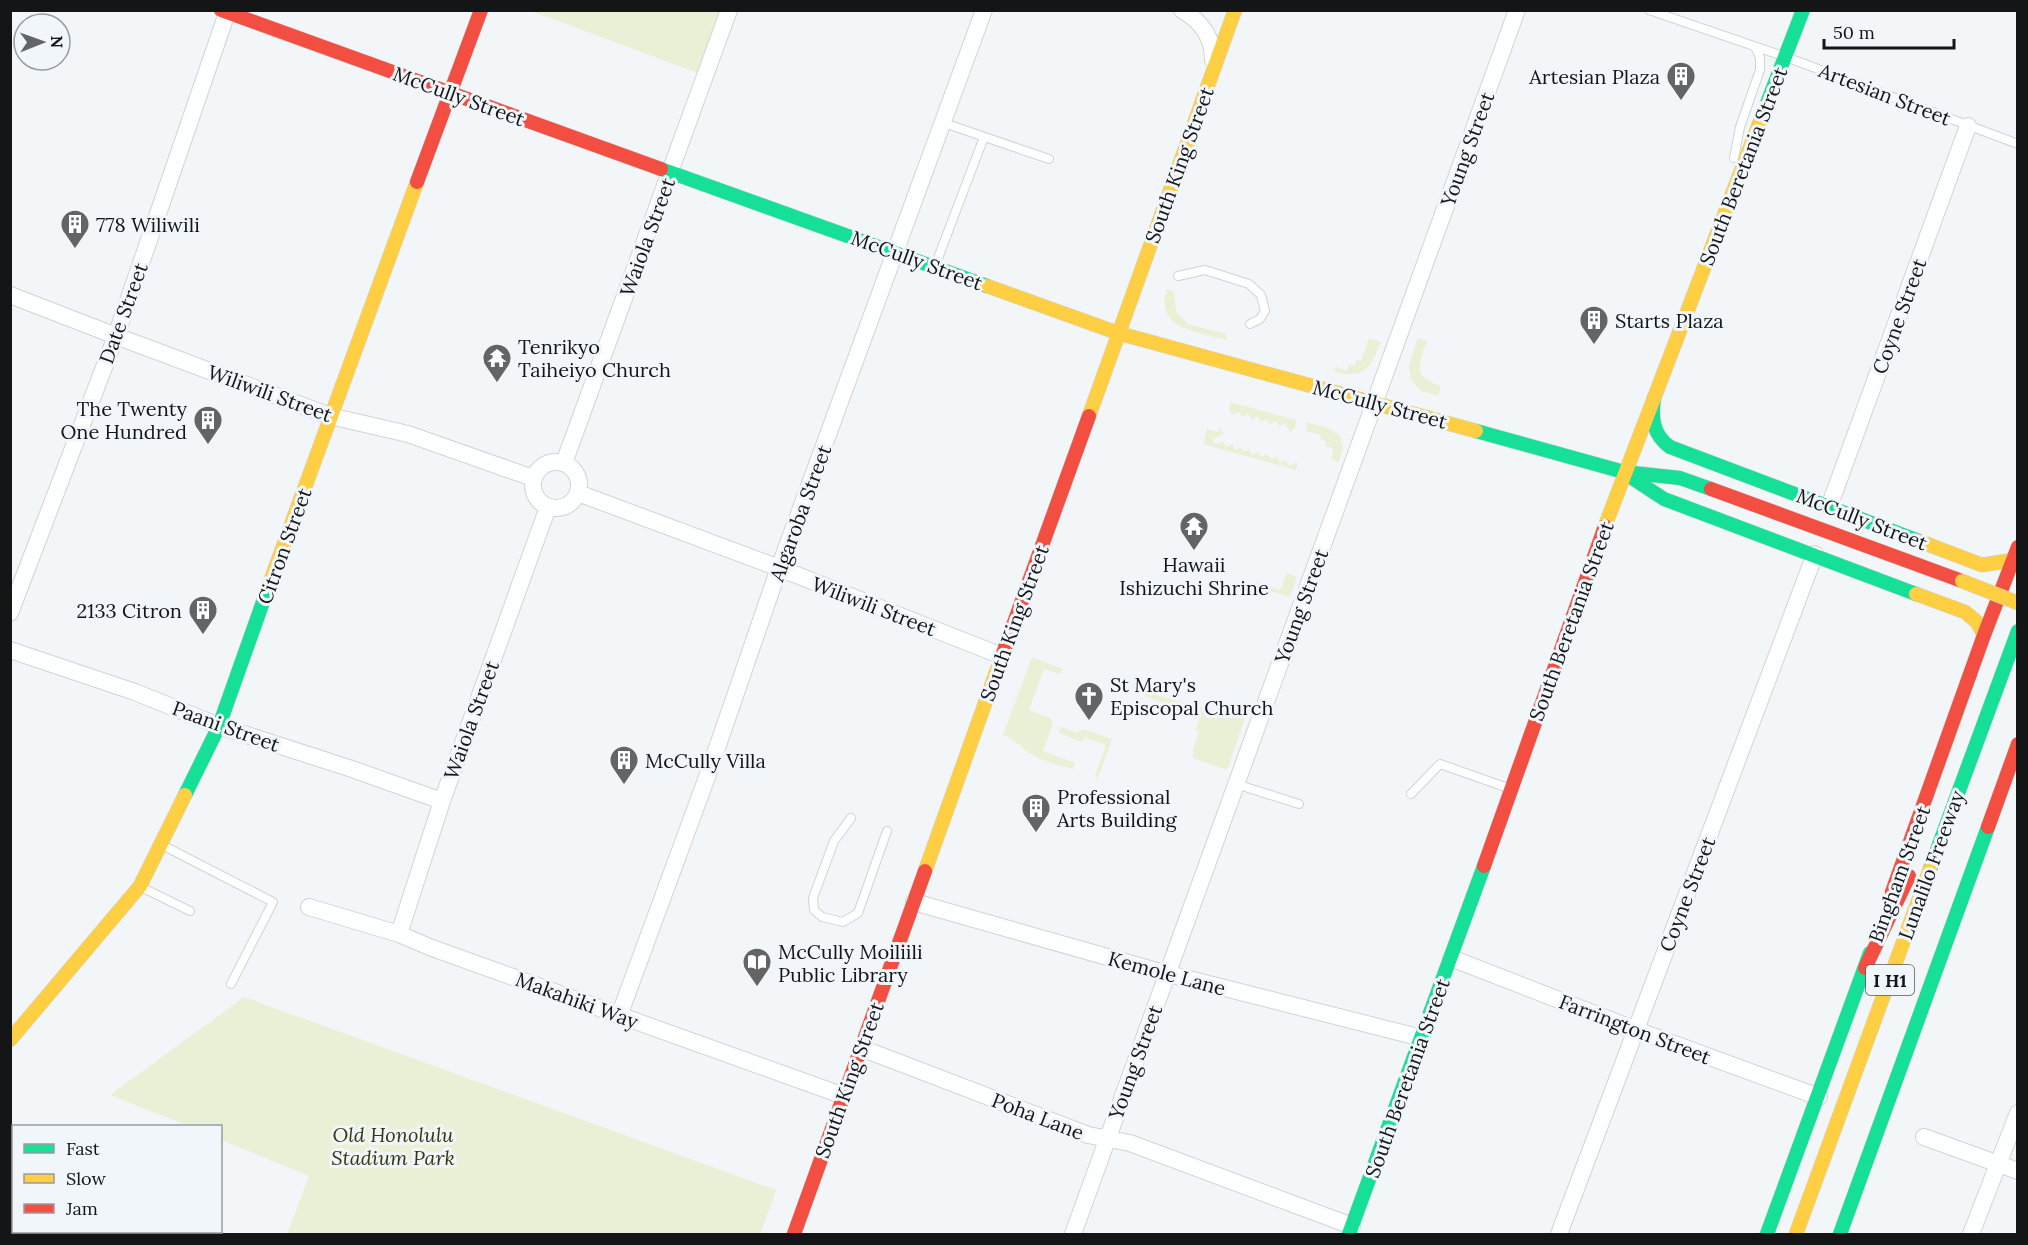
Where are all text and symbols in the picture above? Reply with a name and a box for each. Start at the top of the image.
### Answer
north arrow [12,12,72,72]
scale bar [1824,12,1954,50]
text: 50 m [1833,21,1875,44]
text: N [47,35,67,48]
street label: Artesian Street [1815,57,1955,131]
building icon: Artesian Plaza [1665,60,1697,102]
street label: McCully Street [390,61,528,131]
street label: South Beretania Street [1694,63,1792,269]
place label: Artesian Plaza [1528,64,1660,89]
street label: South King Street [1139,83,1219,247]
street label: Young Street [1434,88,1499,211]
street label: Waiola Street [614,174,680,300]
building icon: 778 Wiliwili [59,208,91,250]
place label: 778 Wiliwili [96,212,200,237]
street label: McCully Street [848,225,986,295]
street label: Coyne Street [1867,255,1932,377]
street label: Date Street [93,259,153,367]
building icon: Starts Plaza [1578,304,1610,346]
place label: Starts Plaza [1615,308,1724,333]
place label: Tenrikyo Taiheiyo Church [518,334,671,382]
temple icon: Tenrikyo Taiheiyo Church [481,342,513,384]
street label: Wiliwili Street [204,359,336,427]
street label: McCully Street [1310,374,1450,434]
place label: The Twenty One Hundred [60,396,187,444]
building icon: The Twenty One Hundred [192,404,224,446]
street label: Algaroba Street [763,441,836,586]
street label: McCully Street [1793,483,1931,555]
street label: Citron Street [251,484,317,608]
temple icon: Hawaii Ishizuchi Shrine [1178,510,1210,552]
street label: South Beretania Street [1523,518,1619,724]
street label: South King Street [974,541,1054,705]
street label: Young Street [1268,545,1333,668]
place label: Hawaii Ishizuchi Shrine [1119,552,1269,600]
street label: Wiliwili Street [808,571,940,641]
building icon: 2133 Citron [187,594,219,636]
place label: 2133 Citron [76,598,182,623]
street label: Waiola Street [438,657,504,783]
place label: St Mary's Episcopal Church [1110,672,1273,720]
church icon: St Mary's Episcopal Church [1073,680,1105,722]
street label: Paani Street [169,695,283,757]
building icon: McCully Villa [608,744,640,786]
place label: McCully Villa [645,748,766,773]
place label: Professional Arts Building [1056,784,1178,832]
street label: Lunalilo Freeway [1892,787,1970,943]
building icon: Professional Arts Building [1020,792,1052,834]
street label: Bingham Street [1863,802,1935,946]
street label: Coyne Street [1654,833,1720,955]
place label: McCully Moiliili Public Library [778,939,923,987]
street label: Kemole Lane [1106,945,1229,1001]
library icon: McCully Moiliili Public Library [741,946,773,988]
road number: I H1 [1866,965,1914,995]
street label: Makahiki Way [512,966,642,1034]
street label: South Beretania Street [1359,975,1455,1181]
street label: Farrington Street [1556,989,1714,1069]
street label: South King Street [809,998,889,1162]
street label: Young Street [1102,1001,1167,1124]
street label: Poha Lane [988,1087,1088,1145]
park label: Old Honolulu Stadium Park [331,1122,455,1170]
legend [12,1125,222,1233]
text: Fast [66,1137,100,1160]
text: Slow [66,1167,106,1190]
text: Jam [65,1197,98,1220]

